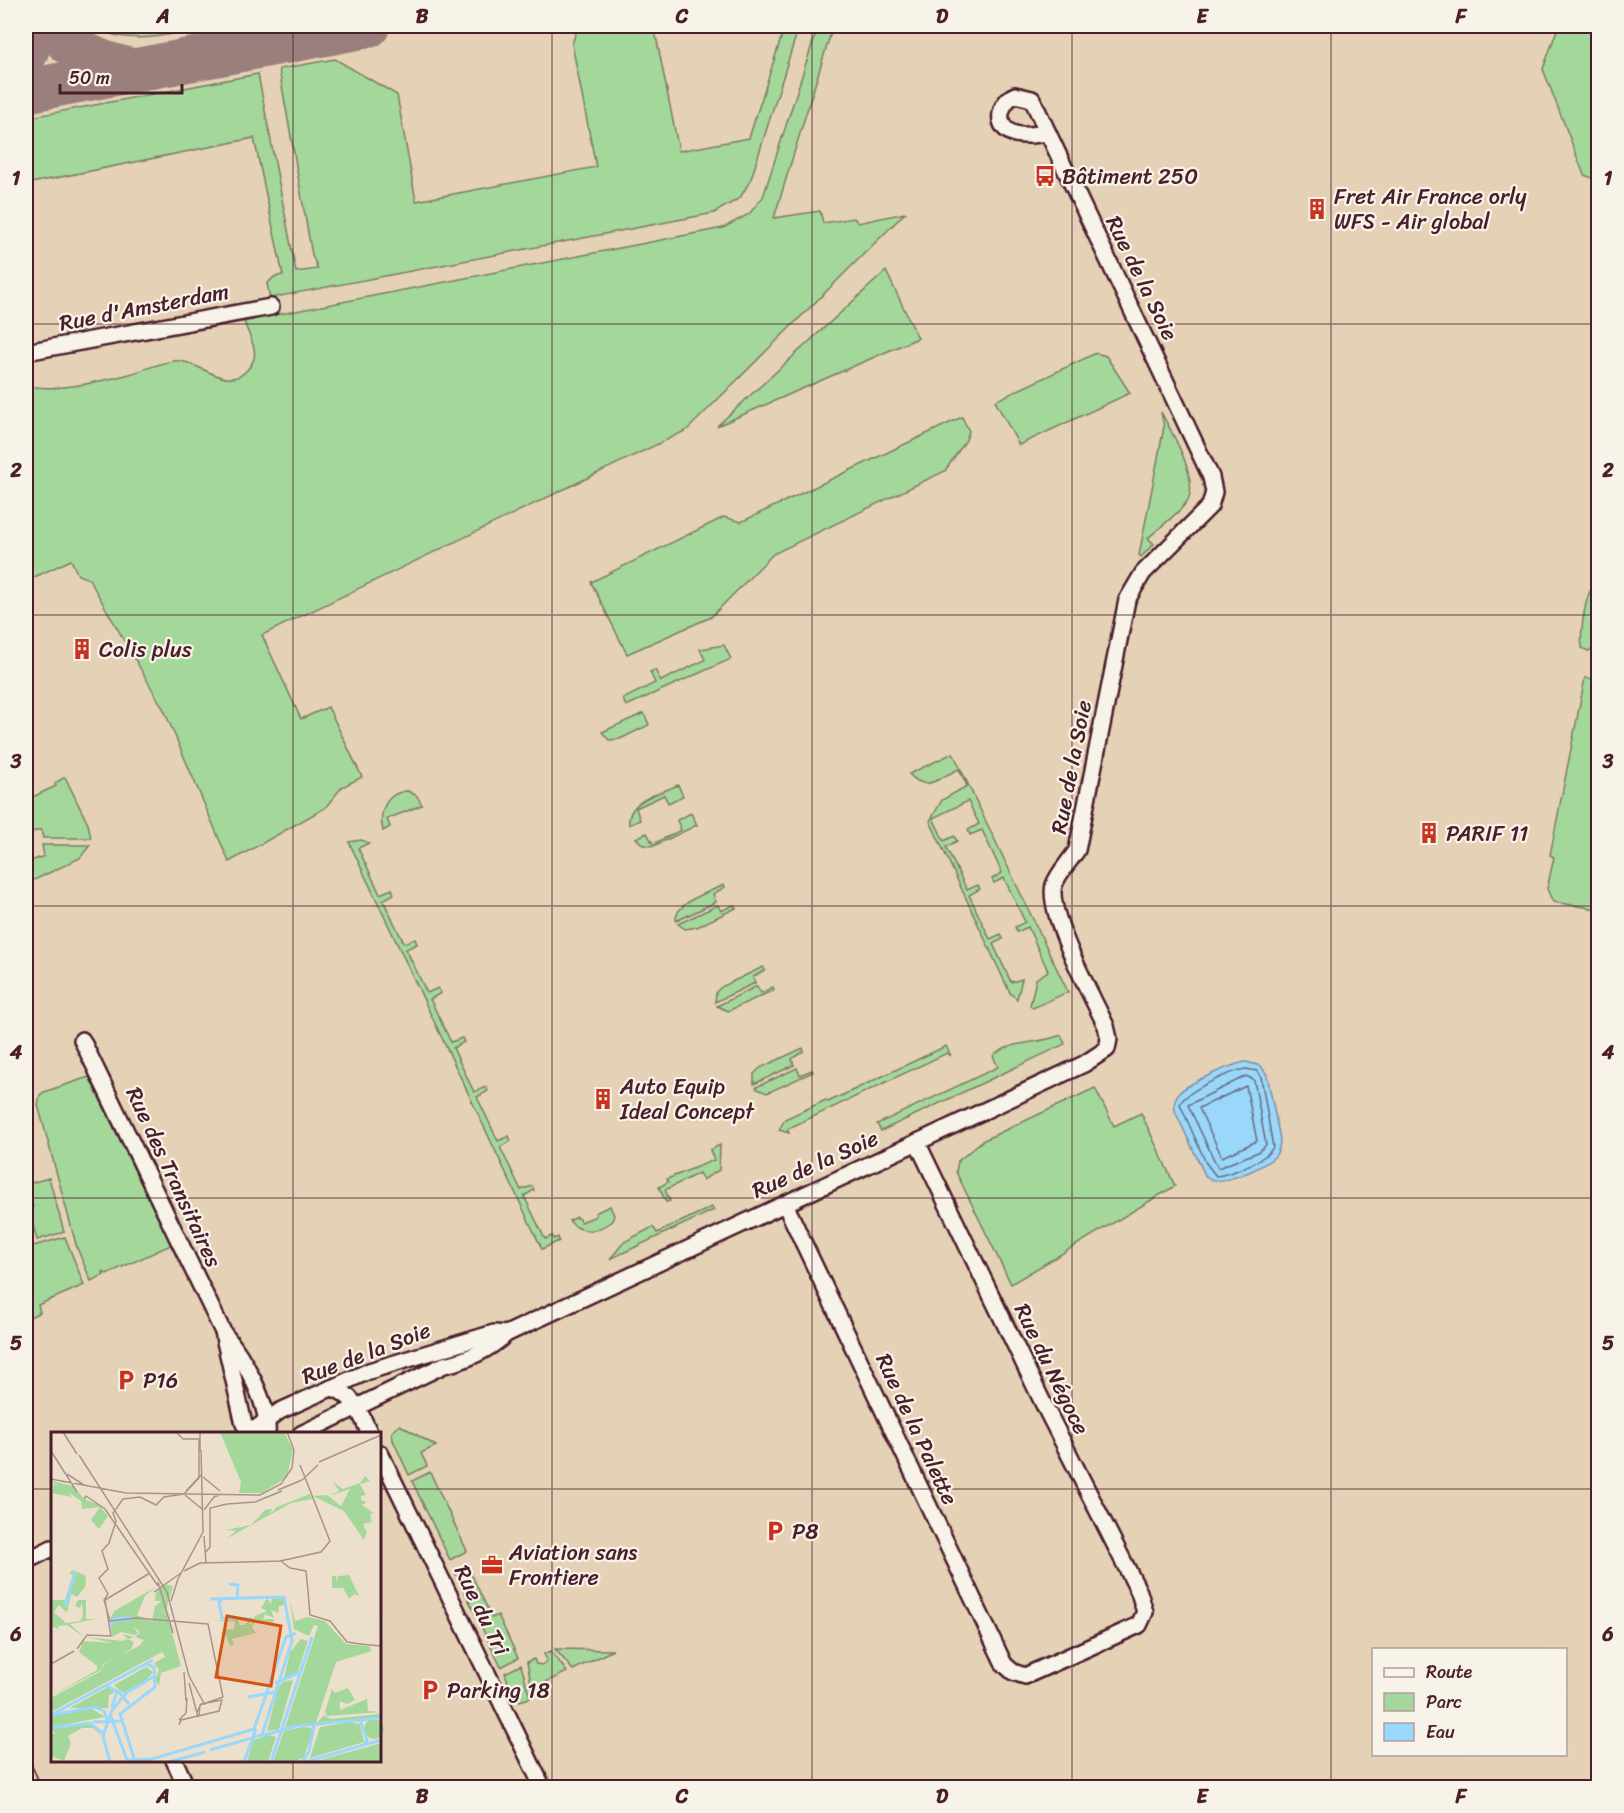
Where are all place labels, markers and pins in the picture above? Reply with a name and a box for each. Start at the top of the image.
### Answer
place label: Bâtiment 250 [1062,157,1198,196]
bus stop icon: Bâtiment 250 [1033,164,1057,188]
place label: Fret Air France orly WFS - Air global [1334,177,1527,241]
building icon: Fret Air France orly WFS - Air global [1305,197,1329,221]
place label: Colis plus [99,630,193,669]
building icon: Colis plus [70,637,94,661]
place label: PARIF 11 [1446,814,1529,853]
building icon: PARIF 11 [1417,821,1441,845]
place label: Auto Equip Ideal Concept [619,1067,755,1131]
building icon: Auto Equip Ideal Concept [591,1087,615,1111]
place label: P16 [143,1361,178,1400]
parking icon: P16 [114,1368,138,1392]
place label: P8 [792,1512,819,1551]
parking icon: P8 [763,1519,787,1543]
place label: Aviation sans Frontiere [508,1533,637,1597]
office icon: Aviation sans Frontiere [480,1553,504,1577]
place label: Parking 18 [447,1671,550,1710]
parking icon: Parking 18 [418,1678,442,1702]

